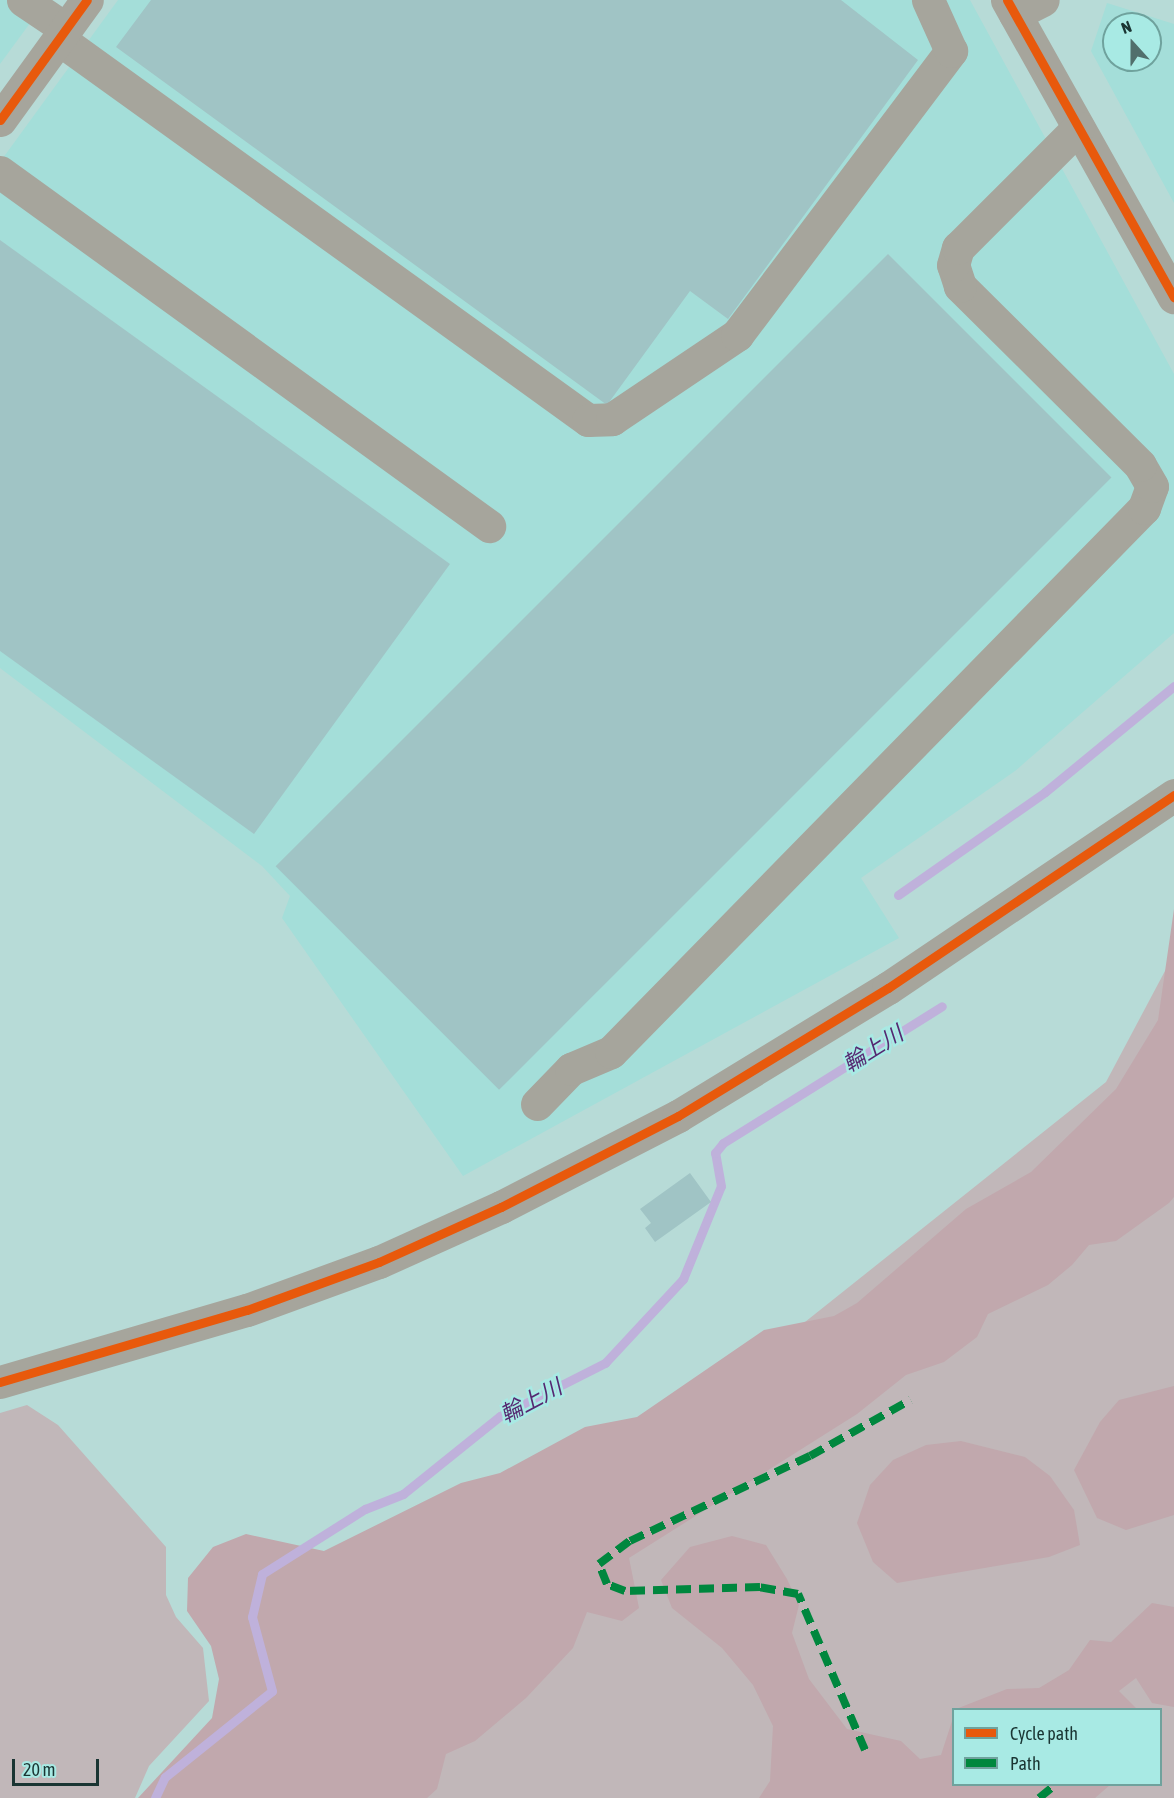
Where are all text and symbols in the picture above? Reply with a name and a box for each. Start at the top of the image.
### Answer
north arrow [1102,12,1162,72]
text: N [1119,17,1134,37]
water label: 輪上川 [838,1020,908,1078]
water label: 輪上川 [496,1374,566,1428]
legend [952,1708,1162,1786]
text: Cycle path [1010,1723,1078,1744]
scale bar [15,1747,102,1785]
text: Path [1010,1753,1041,1774]
text: 20 m [23,1759,55,1780]

